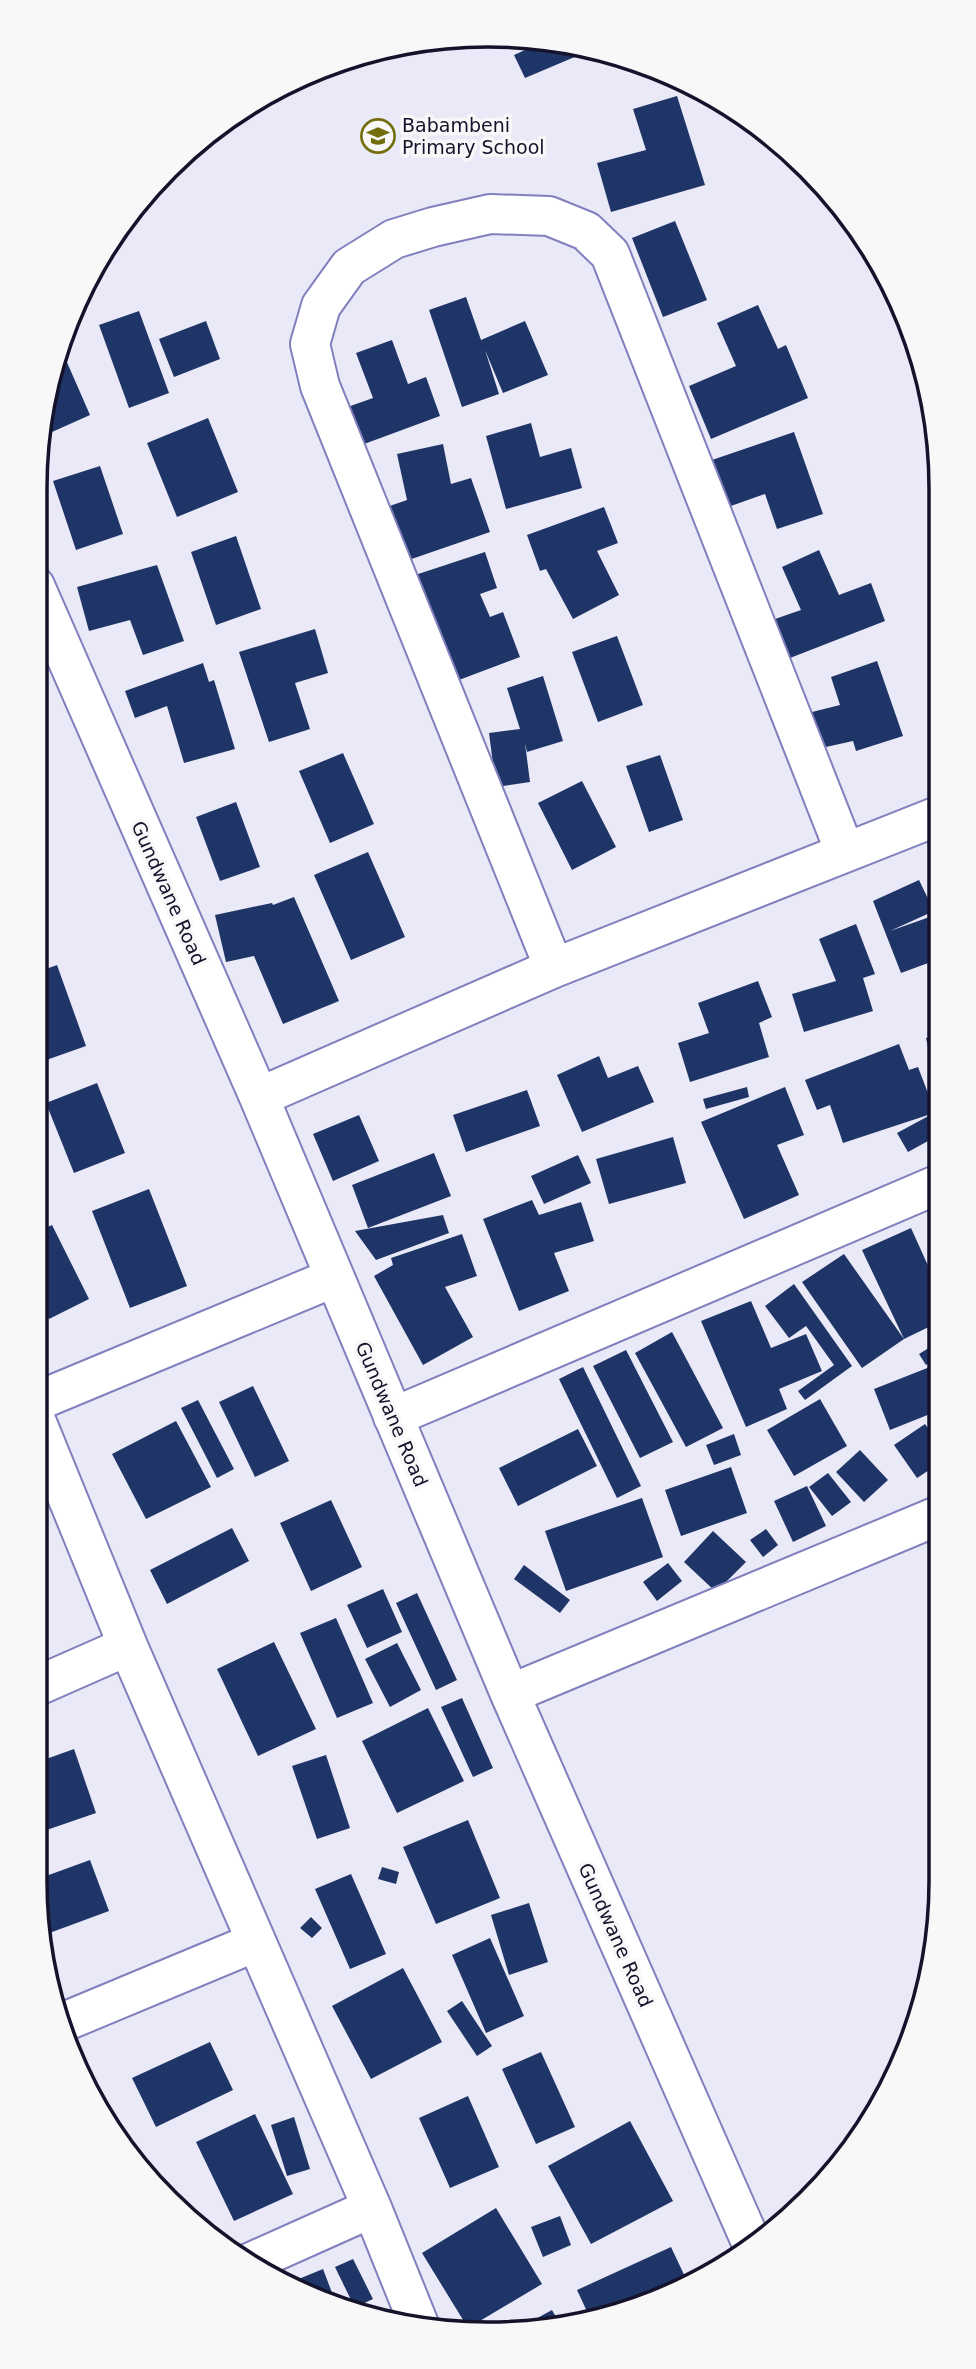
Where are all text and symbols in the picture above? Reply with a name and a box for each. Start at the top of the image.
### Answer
place label: Babambeni Primary School [402,114,545,158]
school or university icon: Babambeni Primary School [359,117,397,155]
street label: Gundwane Road [127,817,211,969]
street label: Gundwane Road [351,1338,433,1490]
street label: Gundwane Road [574,1859,658,2011]

